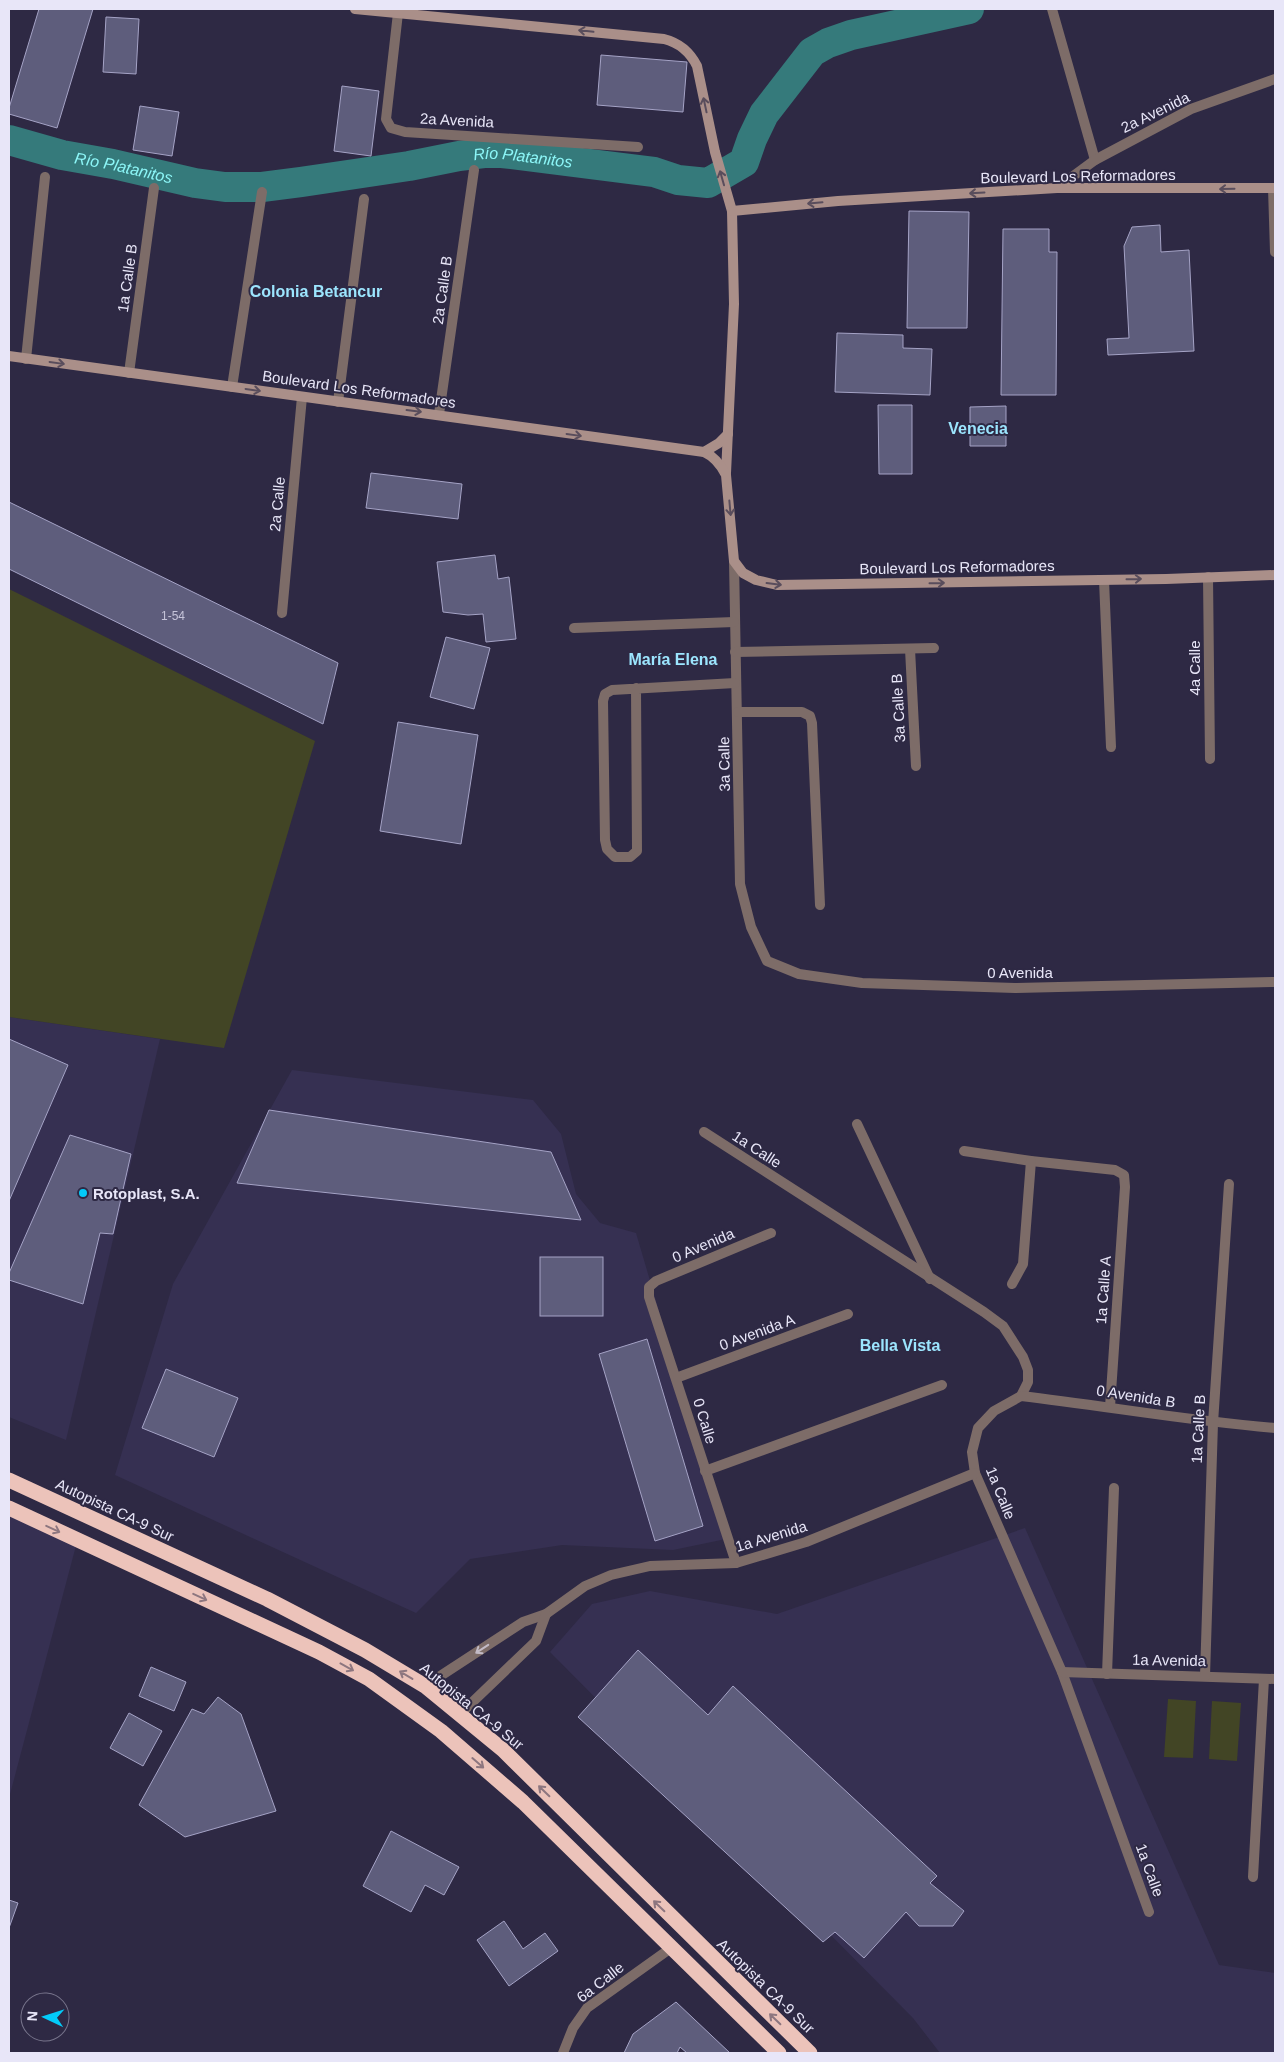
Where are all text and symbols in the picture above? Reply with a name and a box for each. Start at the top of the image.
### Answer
one-way arrow [578,27,594,36]
street label: 2a Avenida [1118,88,1193,136]
one-way arrow [700,97,709,113]
street label: 2a Avenida [420,110,495,130]
water label: Río Platanitos [472,144,573,170]
water label: Río Platanitos [73,149,174,186]
street label: Boulevard Los Reformadores [980,166,1176,186]
one-way arrow [717,171,727,187]
one-way arrow [1219,184,1235,194]
one-way arrow [969,189,985,198]
one-way arrow [807,199,823,208]
street label: 1a Calle B [114,243,140,313]
street label: 2a Calle B [429,255,455,325]
district label: Colonia Betancur [250,283,382,300]
one-way arrow [49,358,65,368]
street label: Boulevard Los Reformadores [261,367,457,411]
one-way arrow [244,385,260,395]
one-way arrow [405,406,421,416]
district label: Venecia [948,420,1008,437]
one-way arrow [566,430,582,440]
street label: 2a Calle [266,476,288,532]
one-way arrow [726,500,735,516]
street label: Boulevard Los Reformadores [859,557,1055,577]
one-way arrow [1126,574,1142,584]
one-way arrow [928,578,945,588]
one-way arrow [766,579,782,589]
house number: 1-54 [161,609,185,623]
street label: 4a Calle [1186,640,1203,696]
district label: María Elena [629,651,718,668]
street label: 3a Calle B [888,673,908,743]
street label: 3a Calle [715,736,733,792]
street label: 0 Avenida [987,964,1053,981]
street label: 1a Calle [729,1127,785,1171]
place label: Rotoplast, S.A. [93,1185,200,1202]
marker: Rotoplast, S.A. [77,1187,89,1199]
street label: 0 Avenida [669,1224,737,1266]
street label: 1a Calle A [1092,1255,1114,1325]
street label: 0 Avenida A [717,1311,797,1353]
district label: Bella Vista [860,1337,940,1354]
street label: 0 Avenida B [1095,1381,1177,1411]
street label: 1a Calle B [1188,1394,1208,1464]
street label: 0 Calle [690,1396,720,1446]
street label: 1a Calle [983,1464,1019,1522]
street label: Autopista CA-9 Sur [53,1475,177,1545]
street label: 1a Avenida [733,1517,809,1555]
one-way arrow [45,1524,60,1534]
one-way arrow [192,1592,207,1602]
one-way arrow [475,1644,489,1654]
street label: 1a Avenida [1132,1651,1207,1669]
street label: Autopista CA-9 Sur [417,1659,527,1753]
one-way arrow [339,1662,354,1672]
one-way arrow [400,1670,414,1680]
one-way arrow [471,1757,484,1768]
one-way arrow [538,1784,550,1797]
street label: 1a Calle [1133,1841,1167,1899]
one-way arrow [653,1900,665,1912]
street label: Autopista CA-9 Sur [714,1935,818,2037]
street label: 6a Calle [573,1958,627,2006]
north arrow [20,1992,70,2042]
text: N [24,2010,40,2022]
one-way arrow [769,2013,781,2025]

